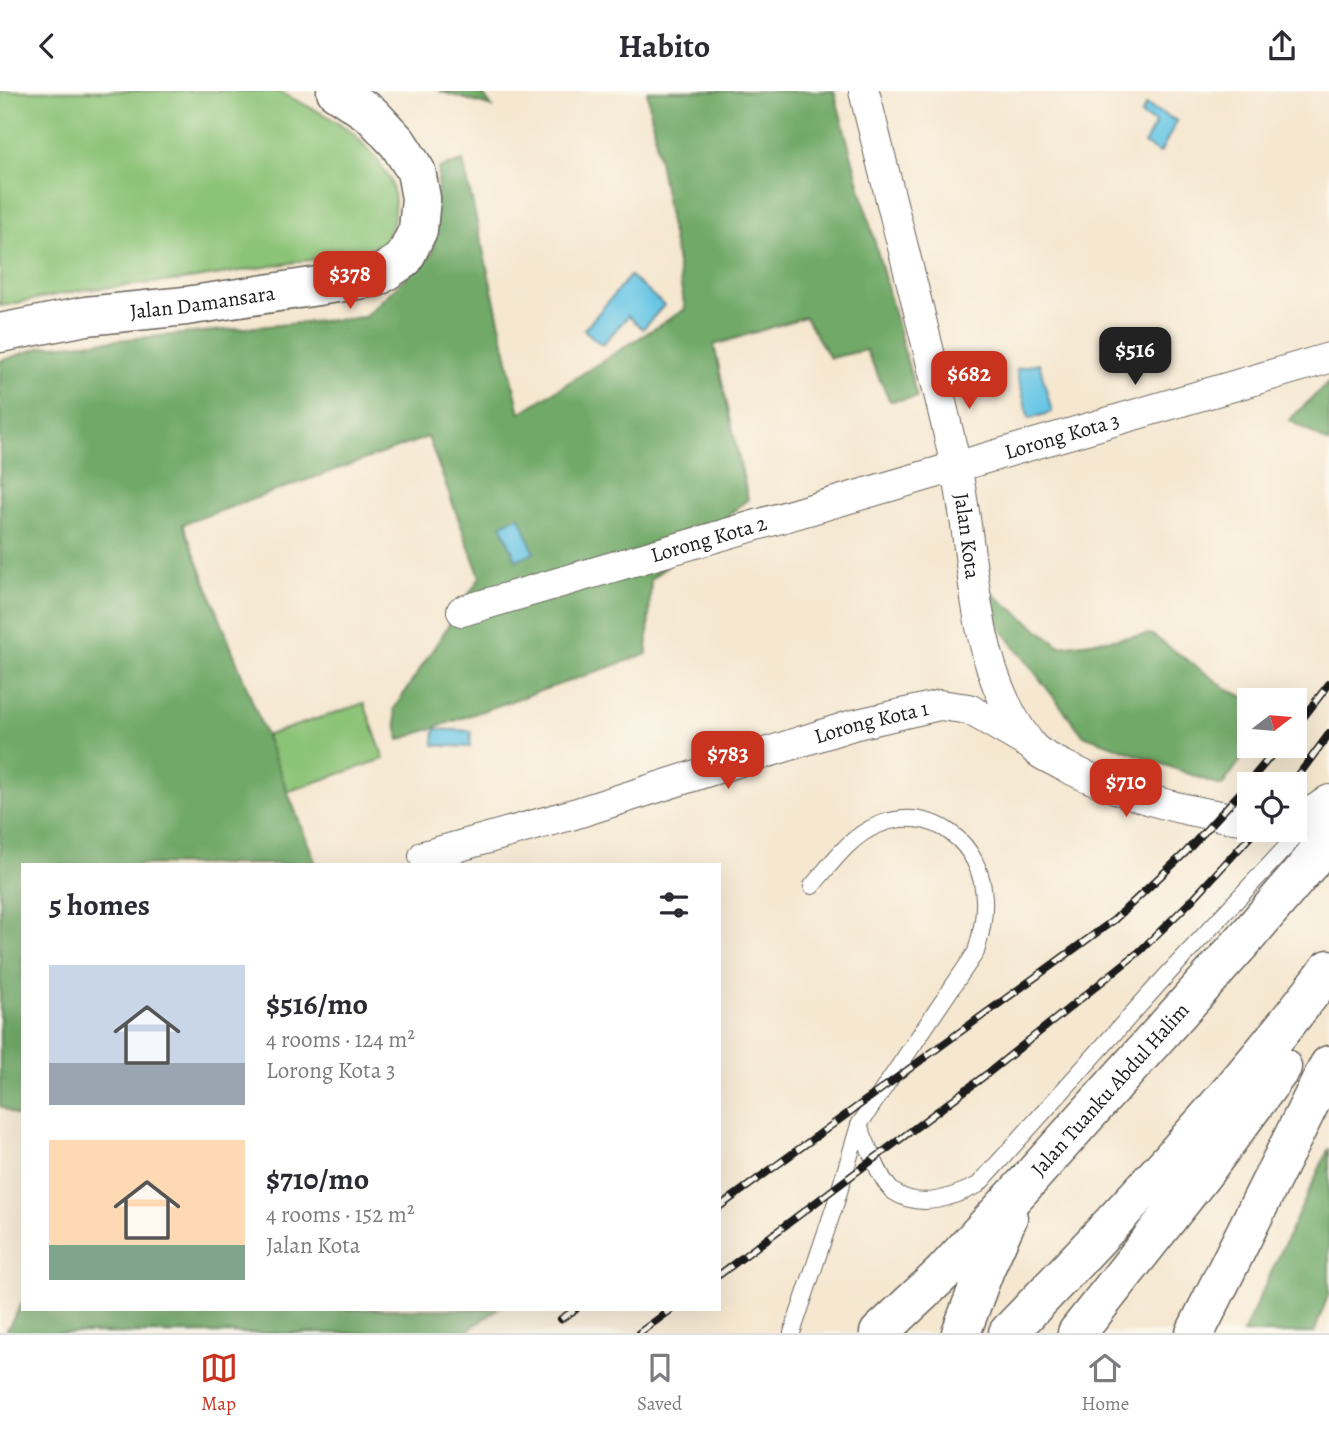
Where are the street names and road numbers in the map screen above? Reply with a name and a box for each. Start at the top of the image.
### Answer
street label: Jalan Damansara [129,279,277,326]
street label: Lorong Kota 3 [1001,406,1123,466]
street label: Jalan Kota [947,491,987,581]
street label: Lorong Kota 2 [647,509,770,569]
street label: Lorong Kota 1 [811,694,931,750]
street label: Jalan Tuanku Abdul Halim [1025,996,1195,1182]

